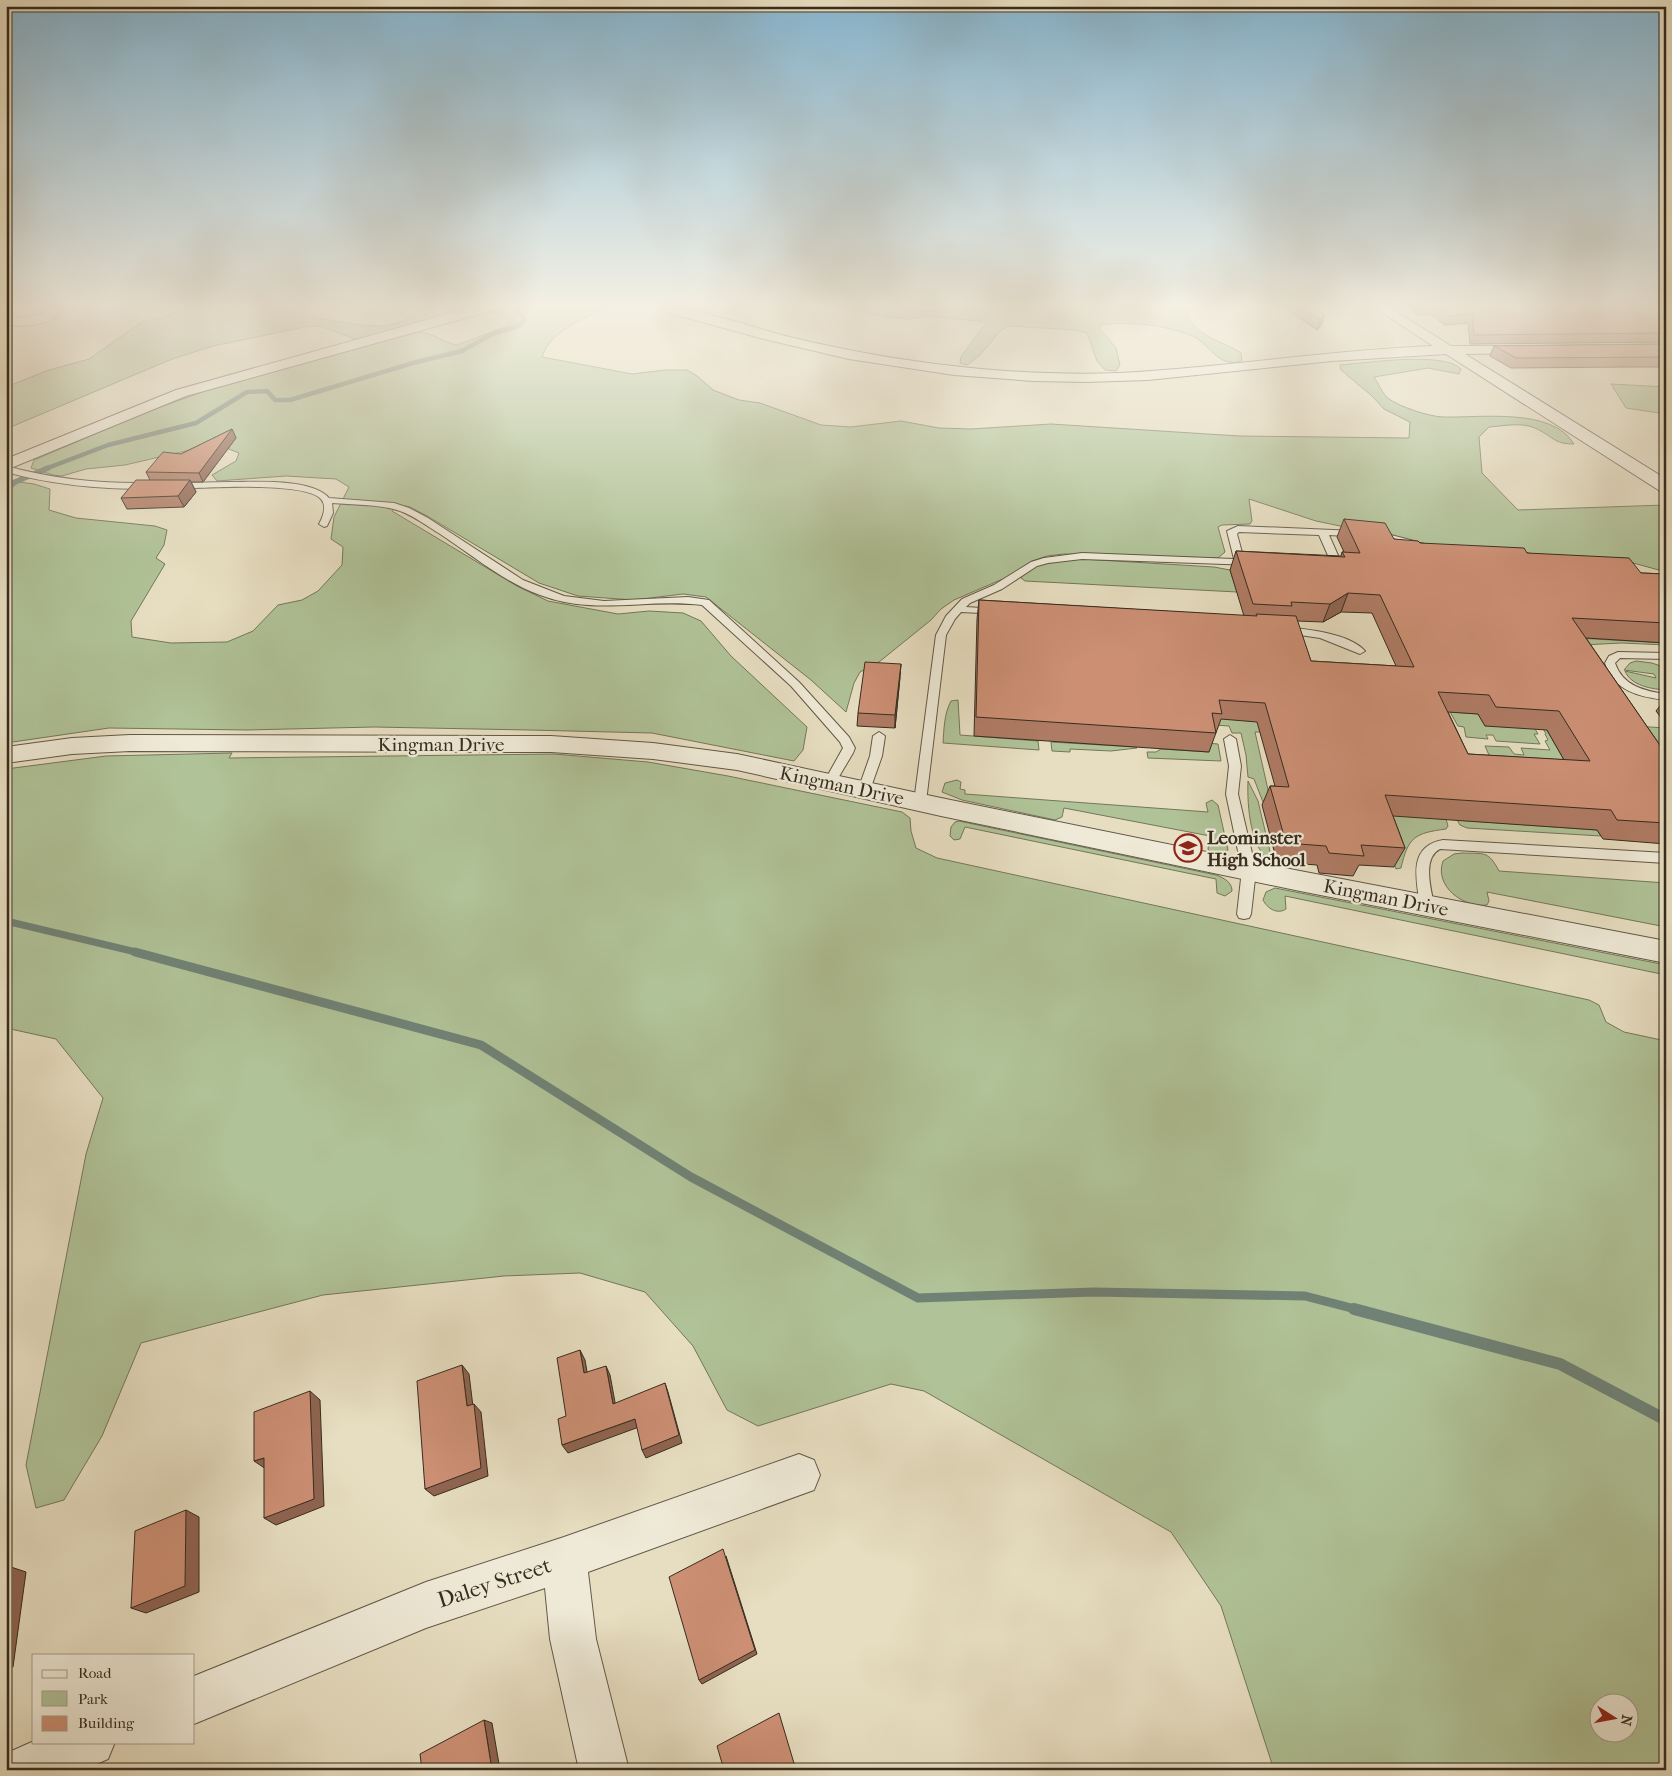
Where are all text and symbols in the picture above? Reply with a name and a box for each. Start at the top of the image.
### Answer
street label: Kingman Drive [378,734,504,756]
street label: Kingman Drive [778,762,906,810]
place label: Leominster High School [1207,827,1306,871]
school or university icon: Leominster High School [1173,833,1203,863]
street label: Kingman Drive [1321,875,1450,921]
street label: Daley Street [434,1552,555,1614]
legend [32,1654,195,1744]
text: Road [78,1664,112,1682]
text: Park [78,1690,108,1708]
north arrow [1590,1694,1640,1744]
text: Building [78,1714,135,1732]
text: N [1617,1714,1636,1728]

